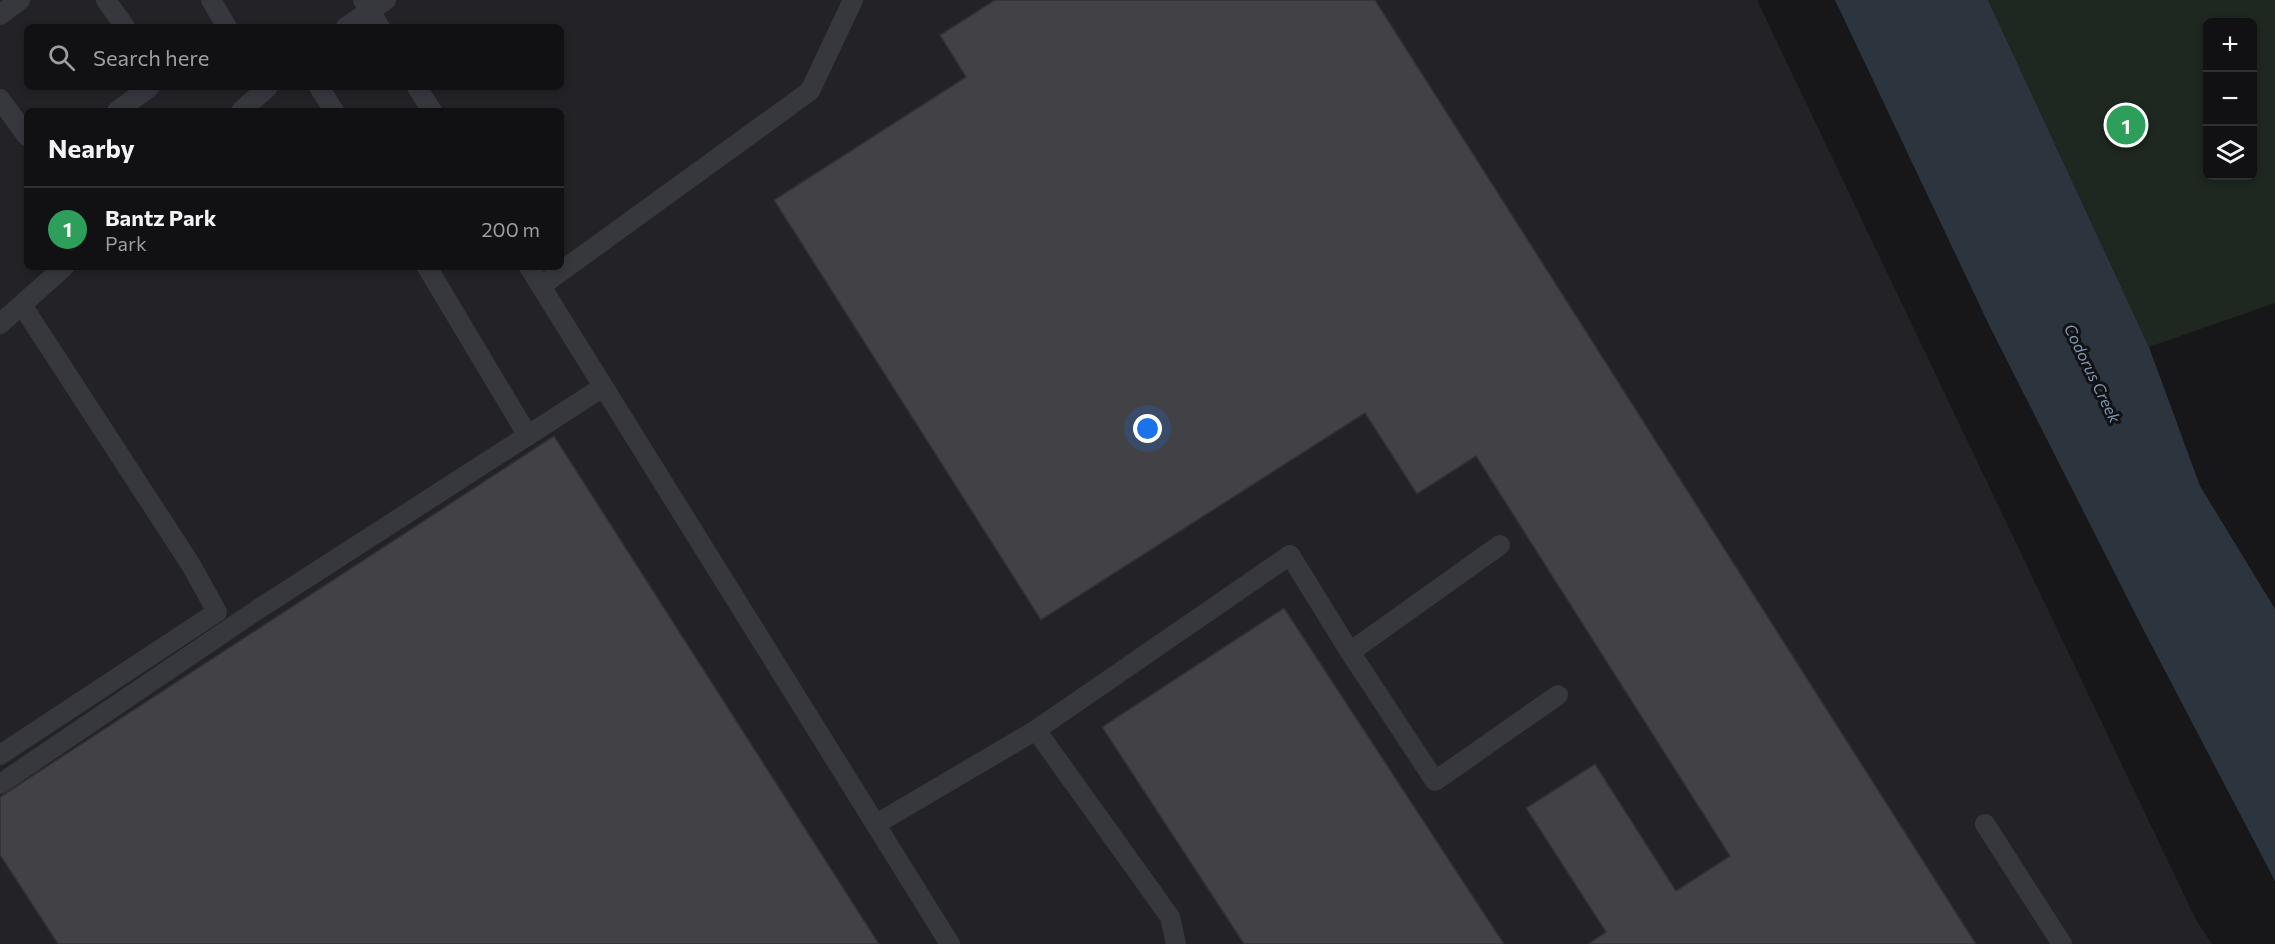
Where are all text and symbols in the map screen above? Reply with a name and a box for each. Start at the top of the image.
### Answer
map controls [2203,18,2257,180]
button: + [2203,18,2257,72]
search box [24,24,564,90]
icon: search [45,41,78,74]
text: Search here [93,44,209,71]
button: − [2203,72,2257,126]
pin: 1 [2106,102,2146,148]
button: layers [2203,126,2257,180]
text: Nearby [48,132,135,163]
text: Bantz Park [105,204,216,231]
text: 1 [63,217,72,241]
text: 200 m [482,217,540,241]
text: Park [105,231,147,255]
water label: Codorus Creek [2061,320,2125,426]
your location [1133,414,1162,443]

